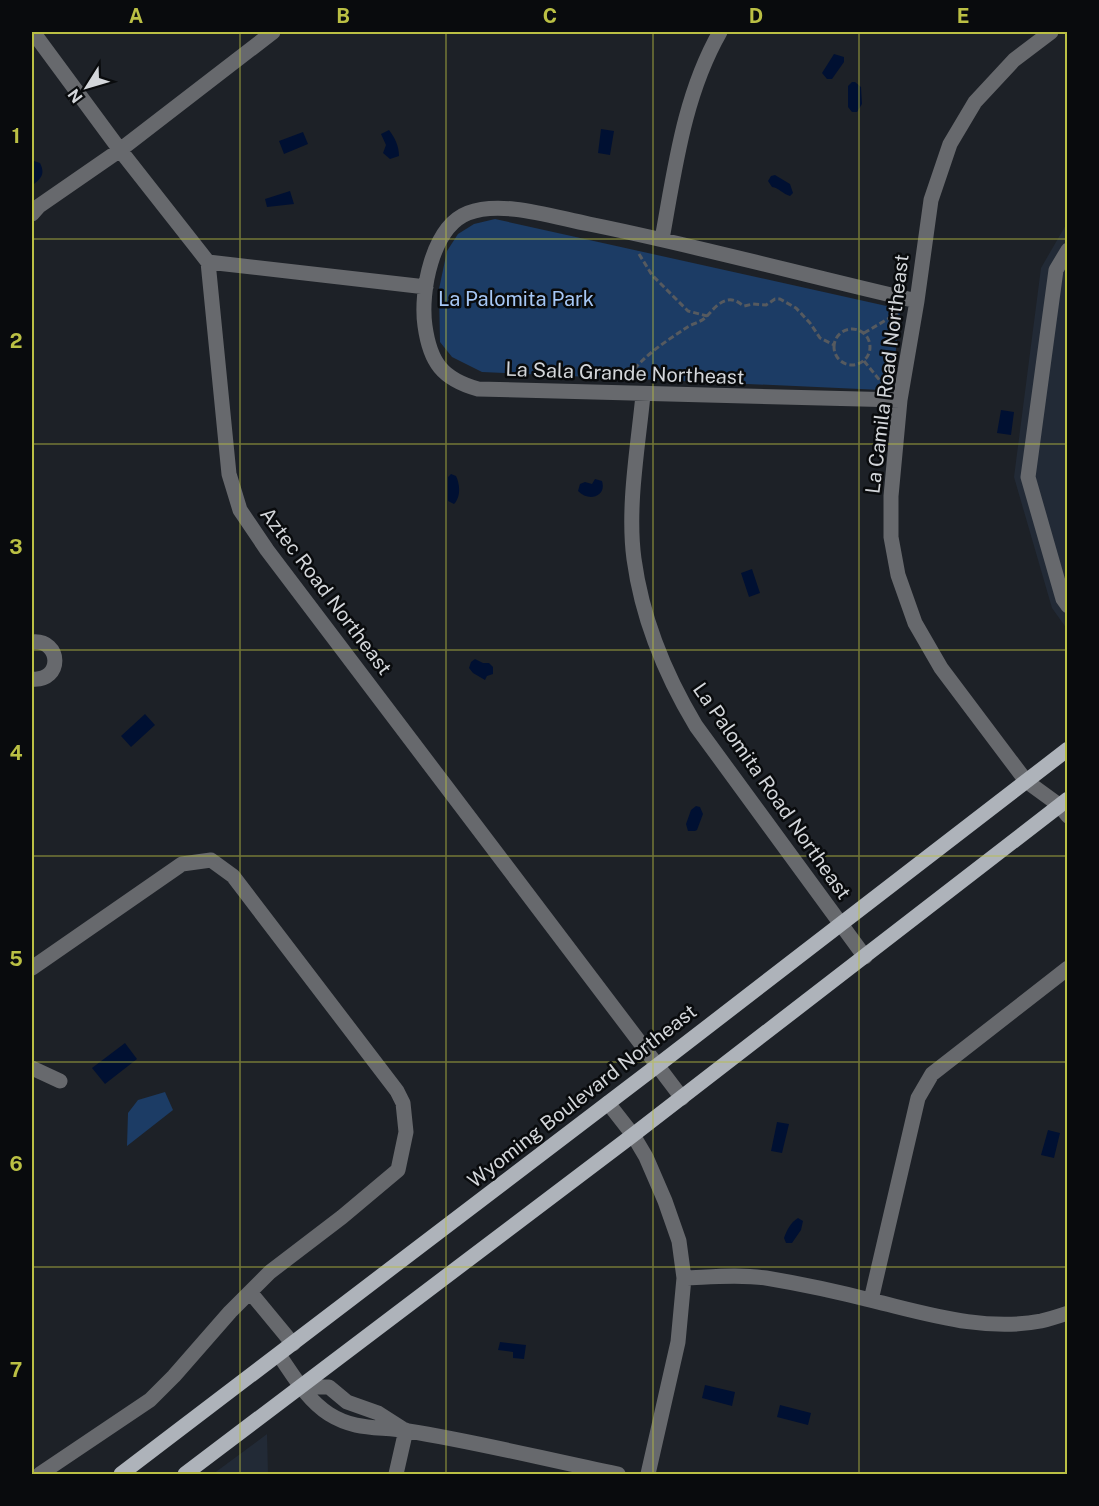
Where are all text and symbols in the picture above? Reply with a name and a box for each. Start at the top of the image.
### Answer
text: A [129,4,143,28]
text: B [336,4,350,28]
text: C [543,4,557,28]
text: D [749,4,763,28]
text: E [957,4,969,28]
north arrow [57,57,117,117]
text: N [64,85,87,106]
text: 1 [12,124,20,148]
street label: La Camila Road Northeast [860,253,914,495]
park label: La Palomita Park [438,287,594,311]
text: 2 [10,329,22,353]
street label: La Sala Grande Northeast [505,357,745,389]
street label: Aztec Road Northeast [255,502,397,680]
text: 3 [9,535,23,559]
street label: La Palomita Road Northeast [688,678,856,904]
text: 4 [9,741,23,765]
text: 5 [9,947,23,971]
street label: Wyoming Boulevard Northeast [463,999,701,1193]
text: 6 [9,1152,23,1176]
text: 7 [10,1358,22,1382]

